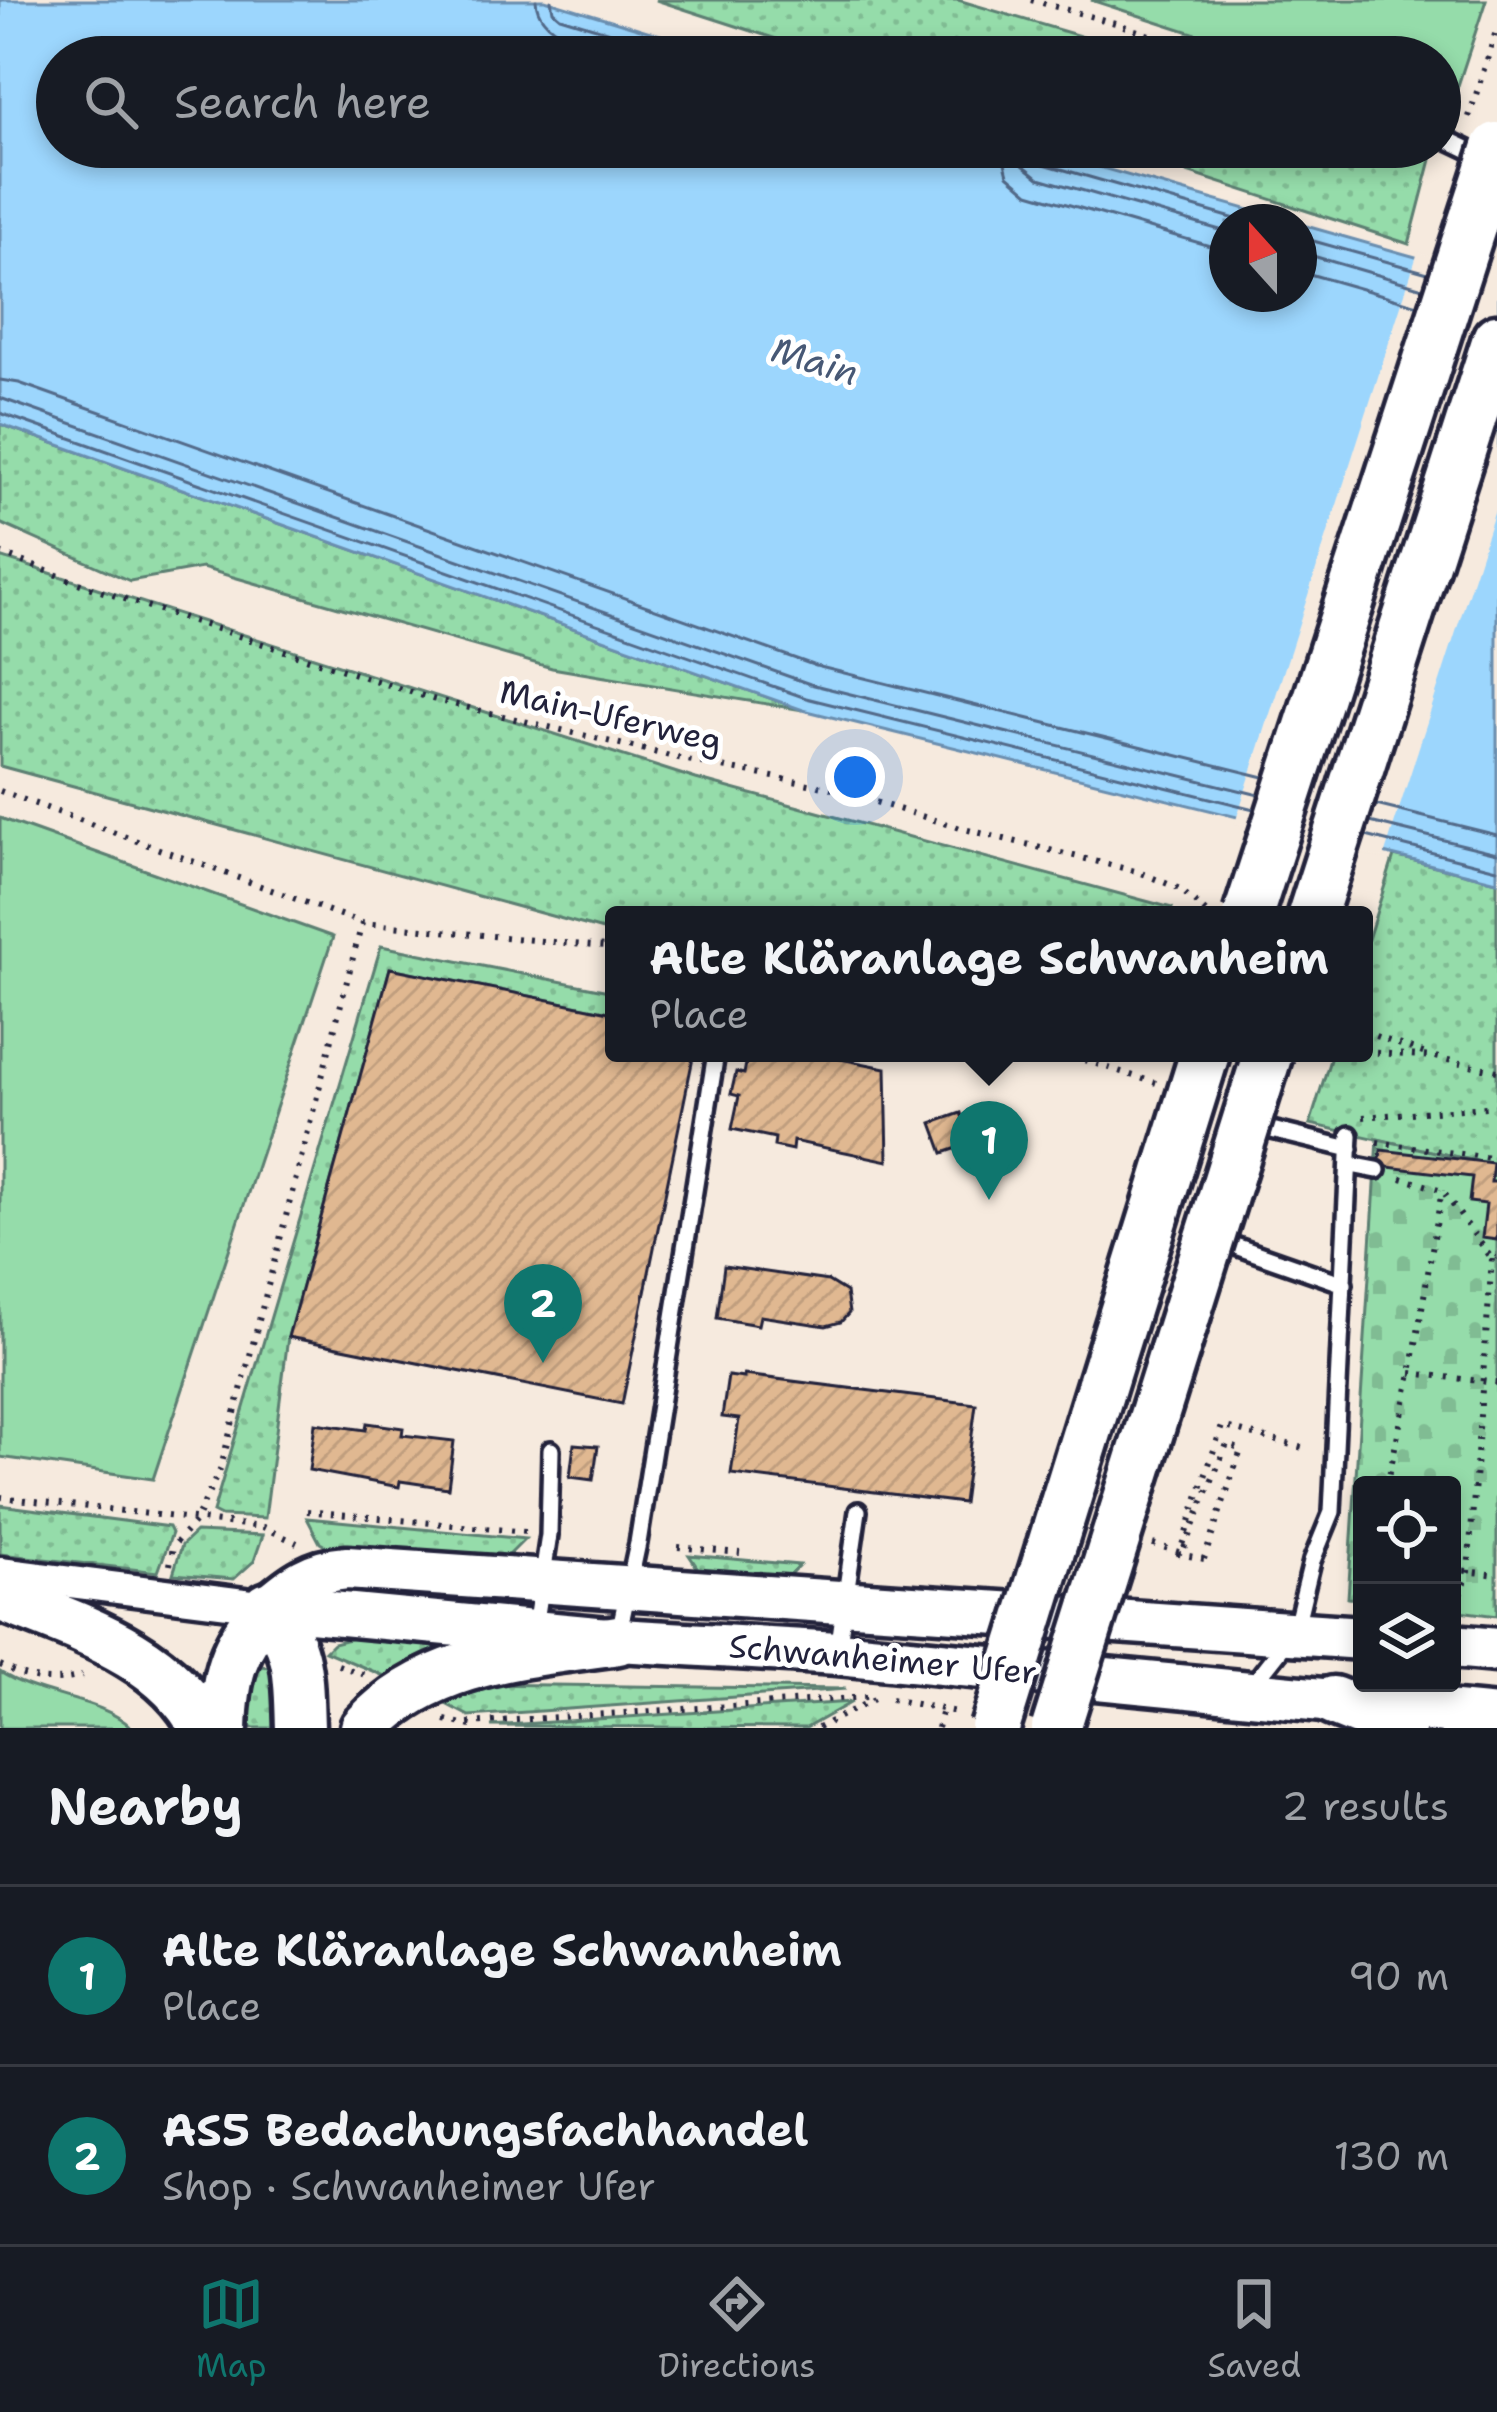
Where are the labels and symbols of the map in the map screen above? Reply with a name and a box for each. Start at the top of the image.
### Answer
north arrow [1209,204,1317,312]
water label: Main [765,325,865,397]
street label: Main-Uferweg [496,669,726,763]
your location [825,747,885,807]
pin: 1 [950,1101,1028,1200]
pin: 2 [504,1264,582,1363]
street label: Schwanheimer Ufer [727,1623,1039,1695]

